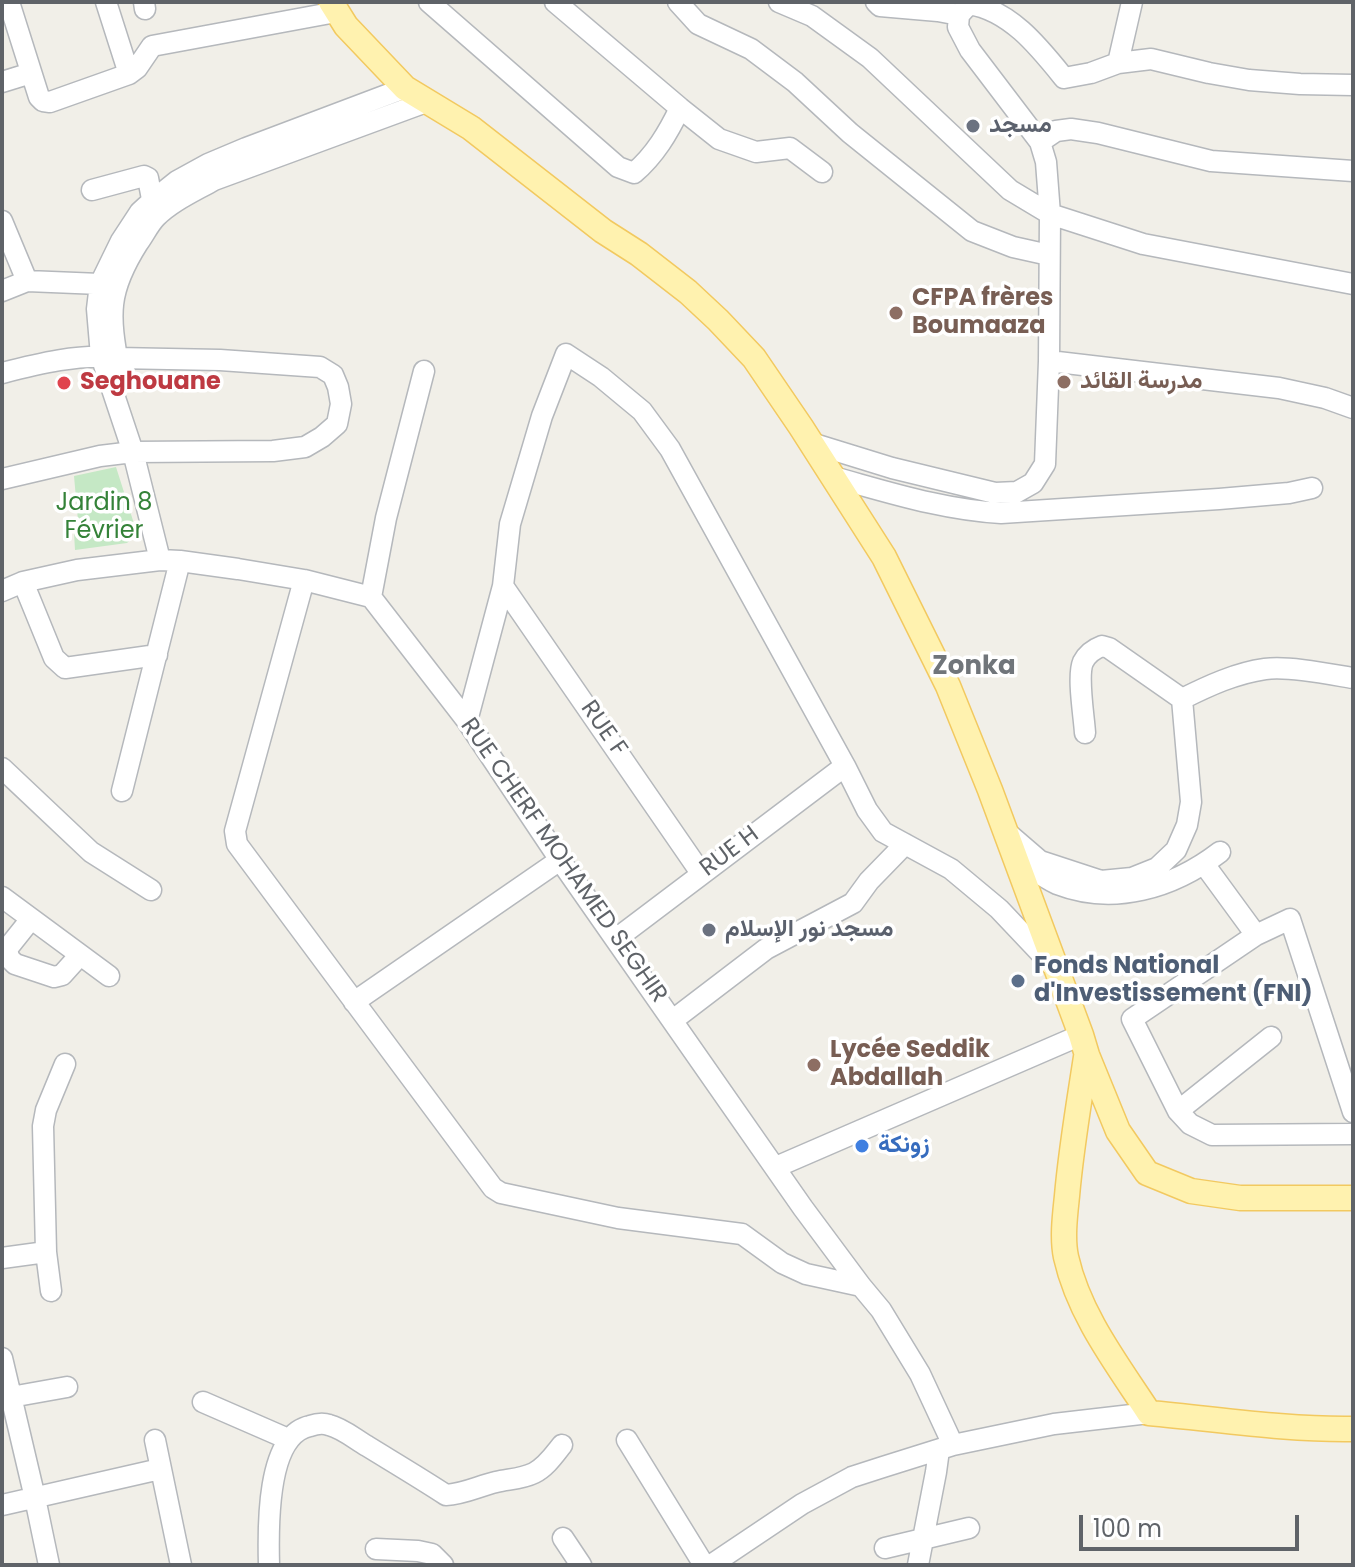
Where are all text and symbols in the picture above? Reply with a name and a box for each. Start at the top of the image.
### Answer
place label: مسجد [989,112,1052,140]
marker: مسجد [964,117,982,135]
place label: CFPA frères Boumaaza [912,285,1053,341]
marker: CFPA frères Boumaaza [887,304,905,322]
place label: مدرسة القائد [1080,368,1202,396]
place label: Seghouane [80,369,221,397]
marker: مدرسة القائد [1055,373,1073,391]
marker: Seghouane [55,374,73,392]
park label: Jardin 8 Février [56,490,152,546]
district label: Zonka [932,651,1016,683]
street label: RUE F [574,696,632,762]
street label: RUE CHERF MOHAMED SEGHIR [453,713,673,1009]
street label: RUE H [695,821,765,883]
place label: مسجد نور الإسلام [725,916,893,944]
marker: مسجد نور الإسلام [700,921,718,939]
place label: Fonds National d'Investissement (FNI) [1034,953,1313,1009]
marker: Fonds National d'Investissement (FNI) [1009,972,1027,990]
place label: Lycée Seddik Abdallah [830,1037,990,1093]
marker: Lycée Seddik Abdallah [805,1056,823,1074]
place label: زونكة [878,1132,930,1160]
marker: زونكة [853,1137,871,1155]
scale bar [1083,1499,1303,1549]
text: 100 m [1093,1512,1162,1545]

